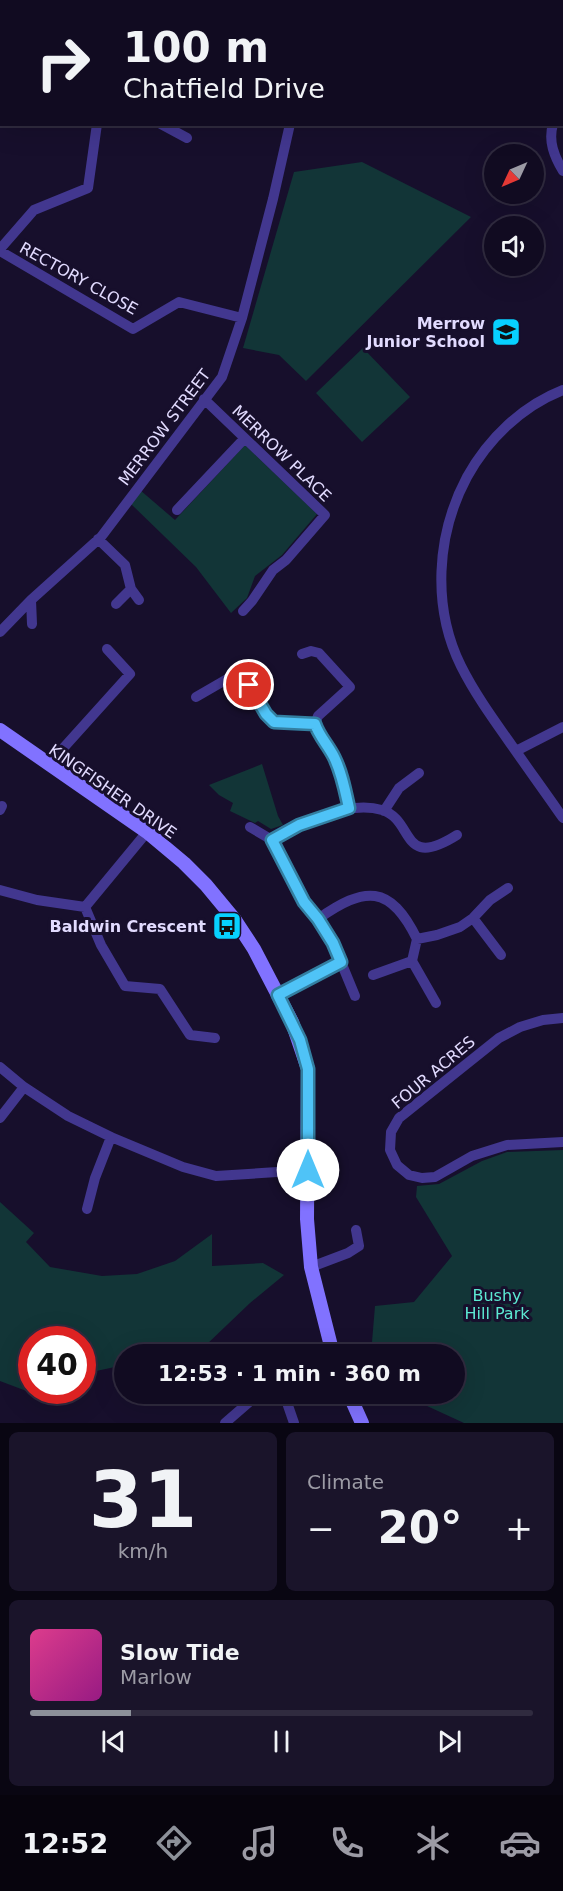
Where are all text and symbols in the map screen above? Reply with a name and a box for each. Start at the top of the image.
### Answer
text: 100 m [123,23,269,72]
icon: right [24,24,102,102]
text: Chatfield Drive [123,73,325,104]
north arrow [484,144,544,204]
map controls [484,144,544,276]
button: sound [484,216,544,276]
street label: RECTORY CLOSE [16,238,141,319]
place label: Merrow Junior School [365,314,485,351]
school or university icon: Merrow Junior School [490,316,522,348]
street label: MERROW STREET [114,365,214,489]
street label: MERROW PLACE [228,401,335,506]
pin [223,659,274,710]
icon: arrive [232,668,265,701]
street label: KINGFISHER DRIVE [45,740,180,843]
bus stop icon: Baldwin Crescent [211,910,243,942]
place label: Baldwin Crescent [49,917,206,936]
street label: FOUR ACRES [388,1032,479,1113]
position arrow [276,1138,340,1202]
park label: Bushy Hill Park [464,1286,530,1323]
speed limit sign: 40 [18,1326,96,1404]
text: 12:53 · 1 min · 360 m [158,1361,421,1386]
text: 31 [89,1455,197,1545]
text: Climate [307,1470,384,1494]
text: 20° [377,1501,463,1554]
text: − [307,1509,335,1548]
text: + [505,1509,533,1548]
text: km/h [118,1539,168,1563]
text: Slow Tide [120,1640,240,1665]
text: Marlow [120,1665,192,1689]
icon: previous [97,1725,130,1758]
icon: pause [265,1725,298,1758]
icon: next [433,1725,466,1758]
icon: directions [153,1822,195,1864]
icon: music [239,1822,281,1864]
icon: phone [326,1822,368,1864]
icon: climate [412,1822,454,1864]
icon: car [499,1822,541,1864]
text: 12:52 [22,1828,108,1859]

